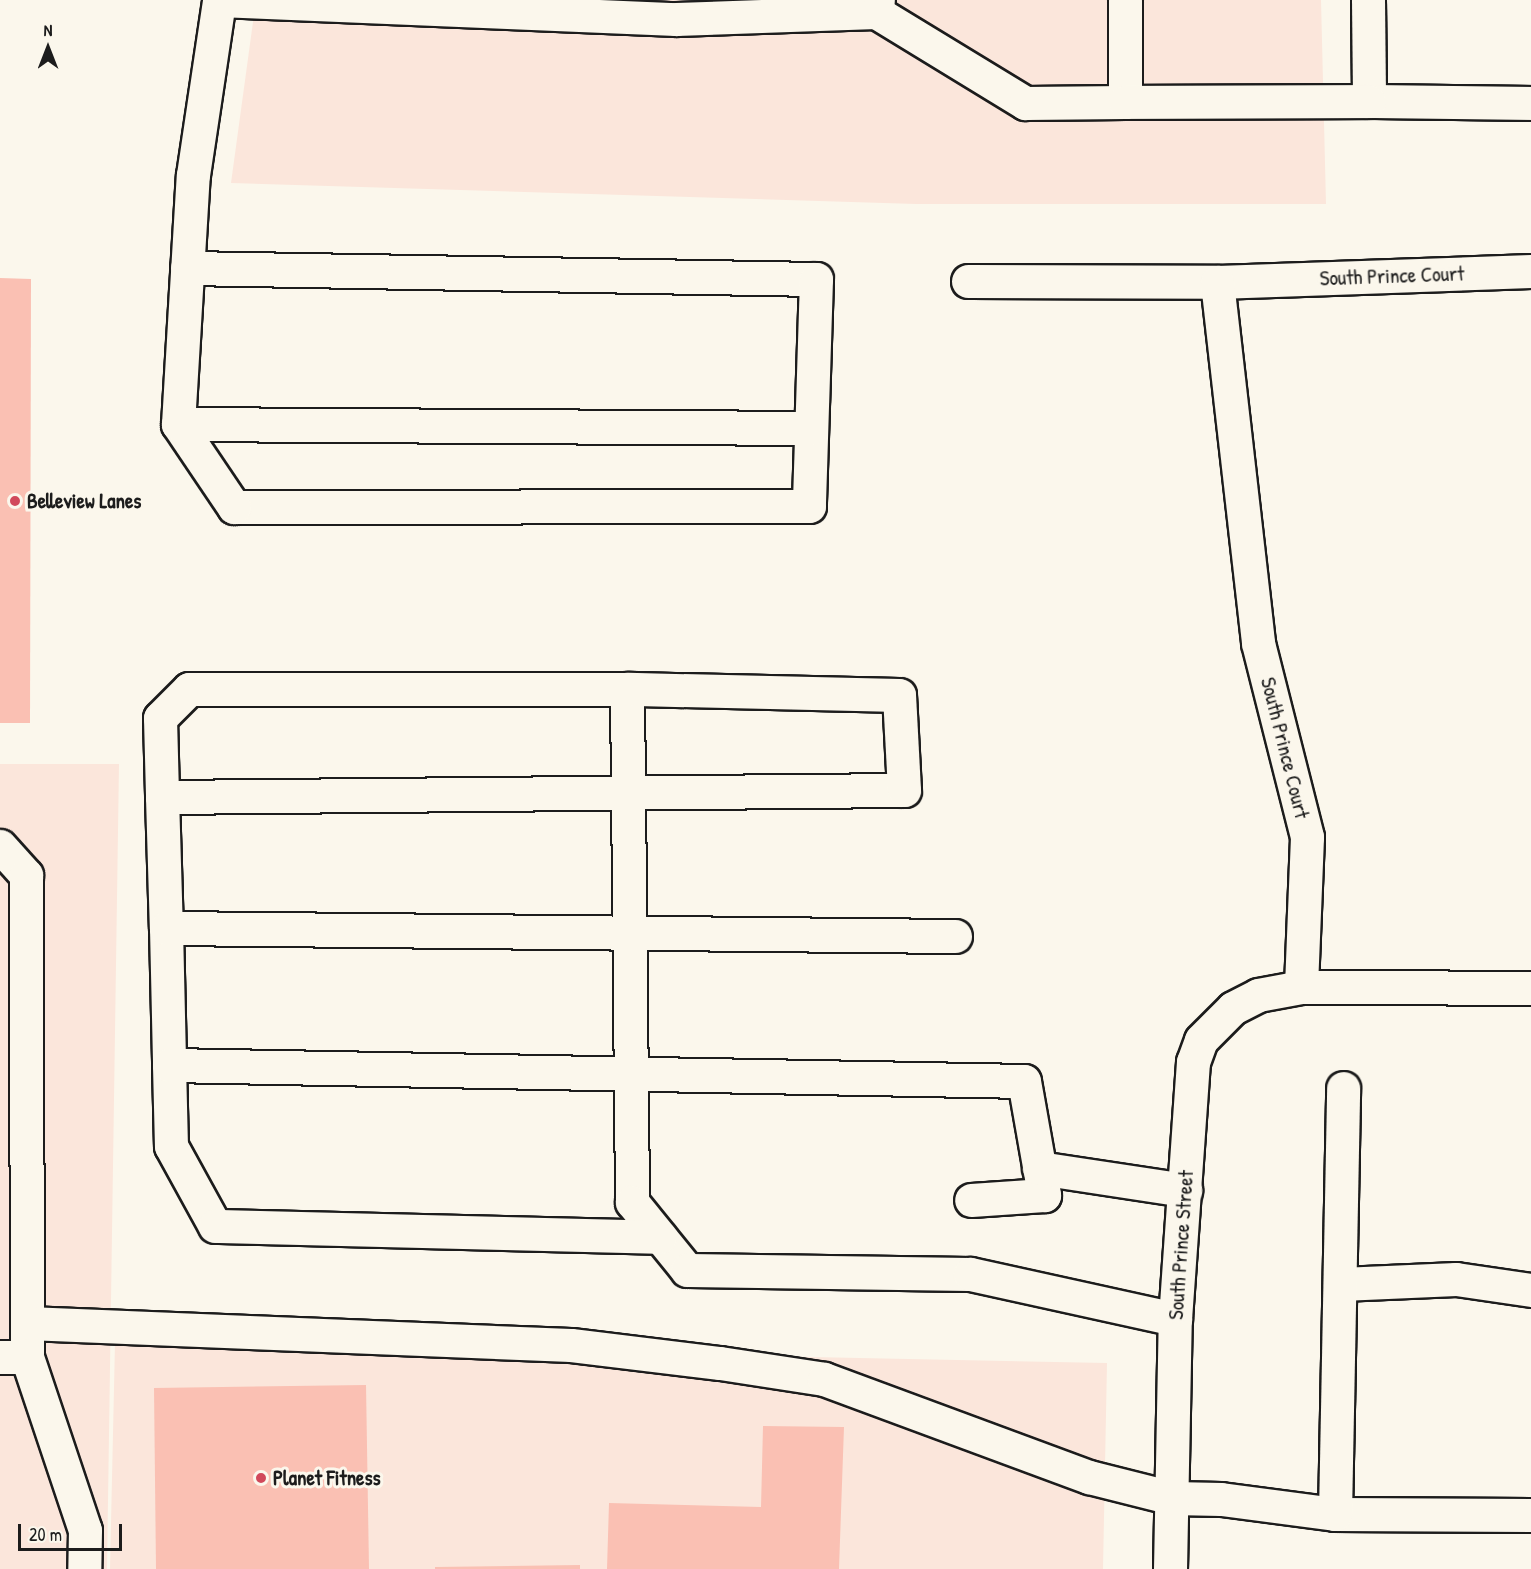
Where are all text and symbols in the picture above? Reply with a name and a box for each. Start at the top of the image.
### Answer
north arrow [18,18,78,78]
text: N [44,19,52,41]
street label: South Prince Court [1319,261,1465,291]
place label: Belleview Lanes [27,488,141,514]
marker: Belleview Lanes [8,494,22,508]
street label: South Prince Court [1255,675,1315,821]
street label: South Prince Street [1163,1169,1199,1321]
place label: Planet Fitness [273,1465,381,1491]
marker: Planet Fitness [254,1471,268,1485]
scale bar [21,1512,124,1550]
text: 20 m [29,1522,62,1547]

